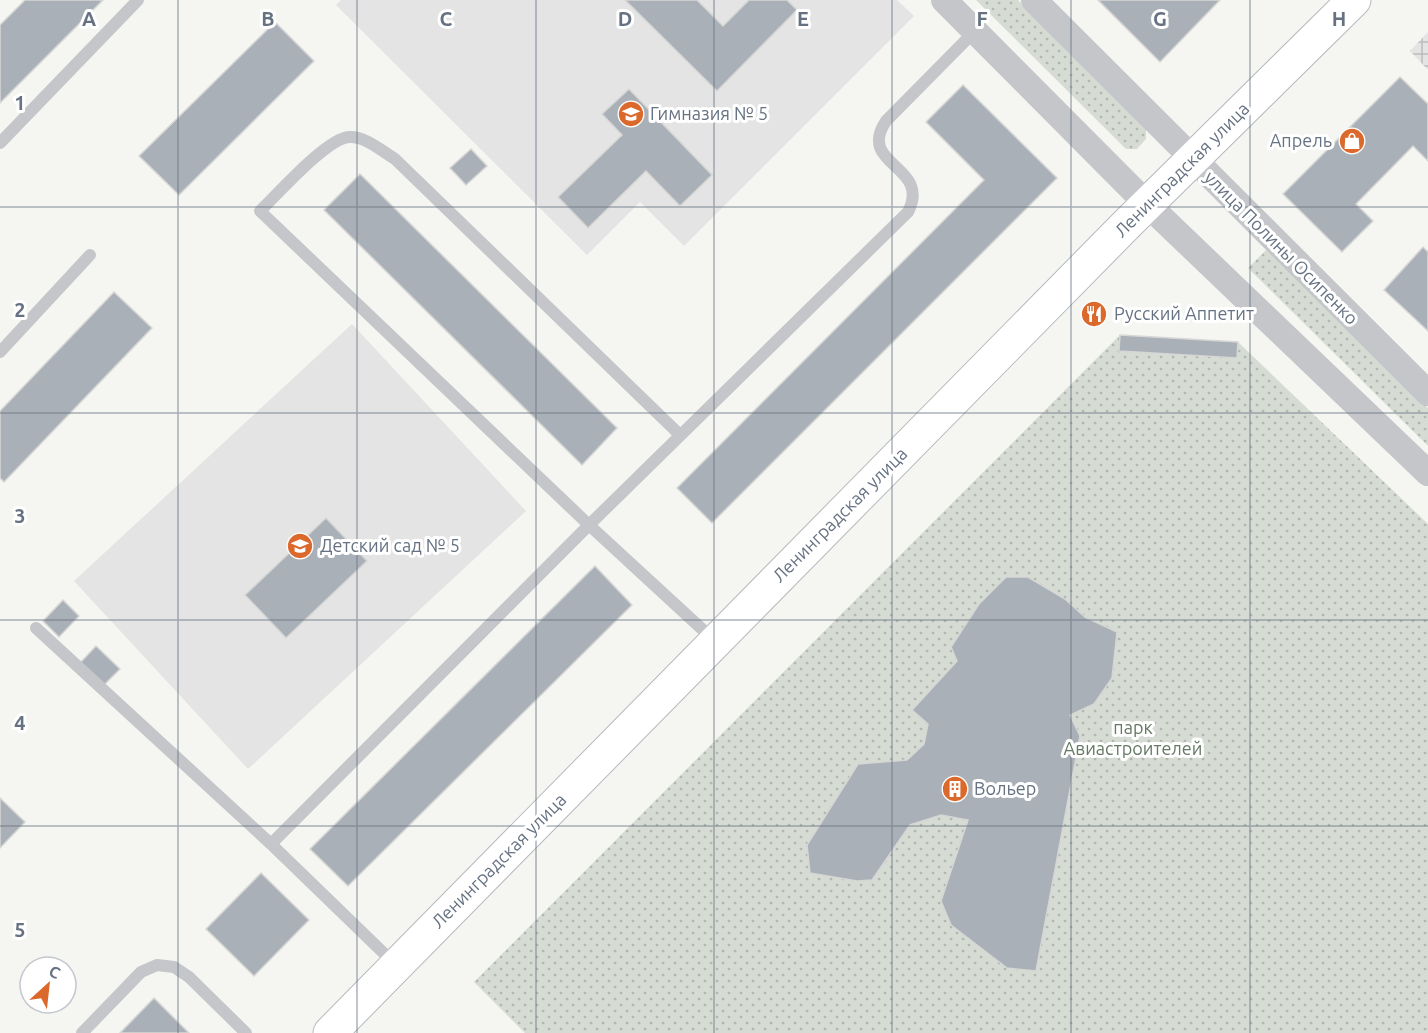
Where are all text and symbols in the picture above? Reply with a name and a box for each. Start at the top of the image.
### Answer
text: A [82,7,96,30]
text: B [261,7,275,30]
text: C [440,7,453,30]
text: D [618,7,632,30]
text: E [797,7,809,30]
text: F [976,7,988,30]
text: G [1153,7,1167,30]
text: H [1332,7,1346,30]
text: 1 [14,91,26,114]
street label: Ленинградская улица [1110,98,1253,241]
school or university icon: Гимназия № 5 [616,99,646,129]
place label: Гимназия № 5 [650,103,768,123]
shop icon: Апрель [1337,126,1367,156]
place label: Апрель [1270,130,1332,150]
street label: улица Полины Осипенко [1201,166,1363,328]
text: 2 [14,298,26,321]
restaurant icon: Русский Аппетит [1079,299,1109,329]
place label: Русский Аппетит [1114,303,1254,323]
street label: Ленинградская улица [768,443,911,586]
text: 3 [14,504,26,527]
school or university icon: Детский сад № 5 [285,531,315,561]
place label: Детский сад № 5 [320,535,460,555]
text: 4 [14,711,26,734]
park label: парк Авиастроителей [1064,717,1202,758]
building icon: Вольер [940,774,970,804]
place label: Вольер [974,778,1036,798]
street label: Ленинградская улица [427,789,570,932]
text: 5 [14,918,26,941]
north arrow [18,955,78,1015]
text: С [46,961,63,982]

